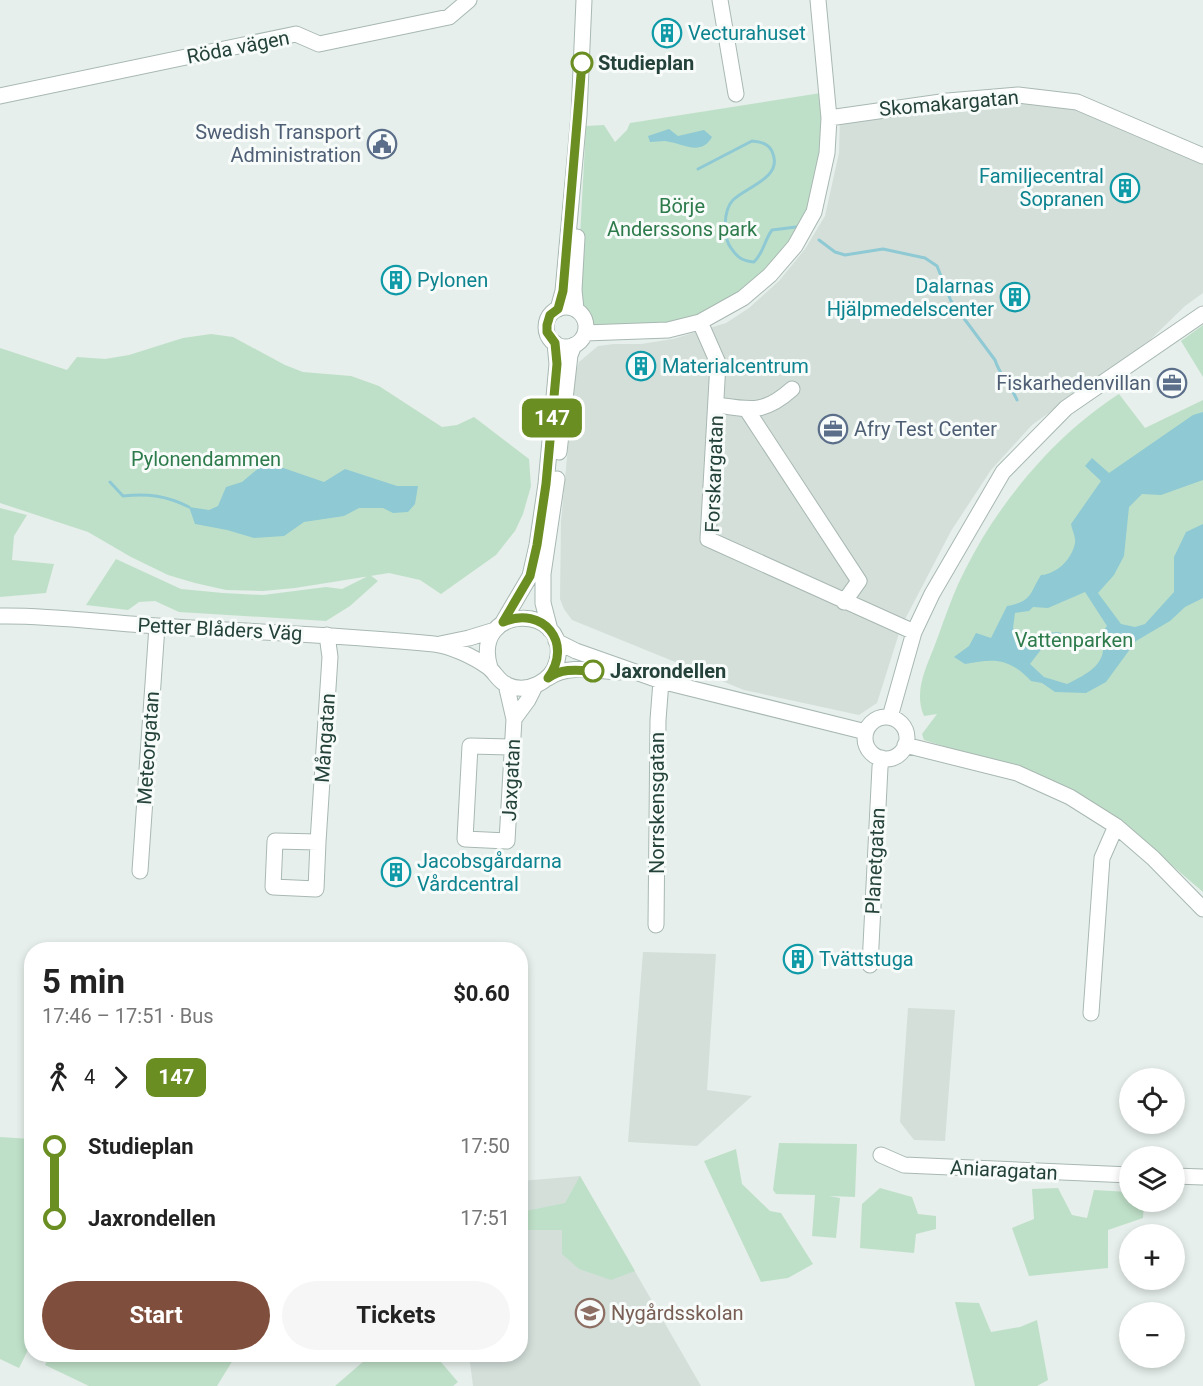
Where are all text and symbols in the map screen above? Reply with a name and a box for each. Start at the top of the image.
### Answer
building icon: Vecturahuset [651,17,683,49]
place label: Vecturahuset [688,21,806,45]
street label: Röda vägen [185,25,291,69]
place label: Studieplan [598,51,694,75]
marker: Studieplan [571,52,593,74]
street label: Skomakargatan [878,85,1020,121]
place label: Swedish Transport Administration [195,120,361,167]
public building icon: Swedish Transport Administration [366,128,398,160]
place label: Familjecentral Sopranen [979,164,1104,211]
building icon: Familjecentral Sopranen [1109,172,1141,204]
park label: Börje Anderssons park [607,194,758,241]
building icon: Pylonen [380,264,412,296]
place label: Pylonen [417,268,488,292]
place label: Dalarnas Hjälpmedelscenter [827,274,994,321]
building icon: Dalarnas Hjälpmedelscenter [999,281,1031,313]
building icon: Materialcentrum [625,350,657,382]
place label: Materialcentrum [662,354,809,378]
office icon: Fiskarhedenvillan [1156,367,1188,399]
place label: Fiskarhedenvillan [996,371,1151,395]
line badge: 147 [518,398,586,438]
text: 147 [534,406,570,430]
office icon: Afry Test Center [817,413,849,445]
street label: Forskargatan [700,415,728,533]
place label: Afry Test Center [854,417,997,441]
park label: Pylonendammen [131,447,281,471]
street label: Petter Blåders Väg [137,613,303,645]
park label: Vattenparken [1015,628,1133,652]
place label: Jaxrondellen [610,659,726,683]
marker: Jaxrondellen [582,660,604,682]
street label: Meteorgatan [132,690,164,806]
street label: Mångatan [310,692,340,784]
street label: Norrskensgatan [645,732,669,874]
street label: Jaxgatan [497,738,525,822]
street label: Planetgatan [860,807,890,915]
place label: Jacobsgårdarna Vårdcentral [417,849,562,896]
building icon: Jacobsgårdarna Vårdcentral [380,856,412,888]
building icon: Tvättstuga [782,943,814,975]
place label: Tvättstuga [819,947,914,971]
text: 5 min [42,962,125,1001]
text: $0.60 [453,981,510,1006]
text: 17:46 – 17:51 · Bus [42,1004,214,1028]
icon: walk [42,1061,75,1094]
icon: forward [104,1061,137,1094]
text: 4 [84,1065,95,1089]
text: 147 [158,1065,194,1089]
map controls [1119,1068,1185,1368]
button: locate [1119,1068,1185,1134]
text: Studieplan [88,1134,194,1159]
text: 17:50 [460,1134,510,1158]
button: layers [1119,1146,1185,1212]
street label: Aniaragatan [950,1155,1058,1185]
text: Jaxrondellen [88,1206,216,1231]
text: 17:51 [460,1206,510,1230]
button: + [1119,1224,1185,1290]
button: Start [42,1281,270,1350]
button: Tickets [282,1281,510,1350]
school or university icon: Nygårdsskolan [574,1297,606,1329]
place label: Nygårdsskolan [611,1301,744,1325]
button: − [1119,1302,1185,1368]

